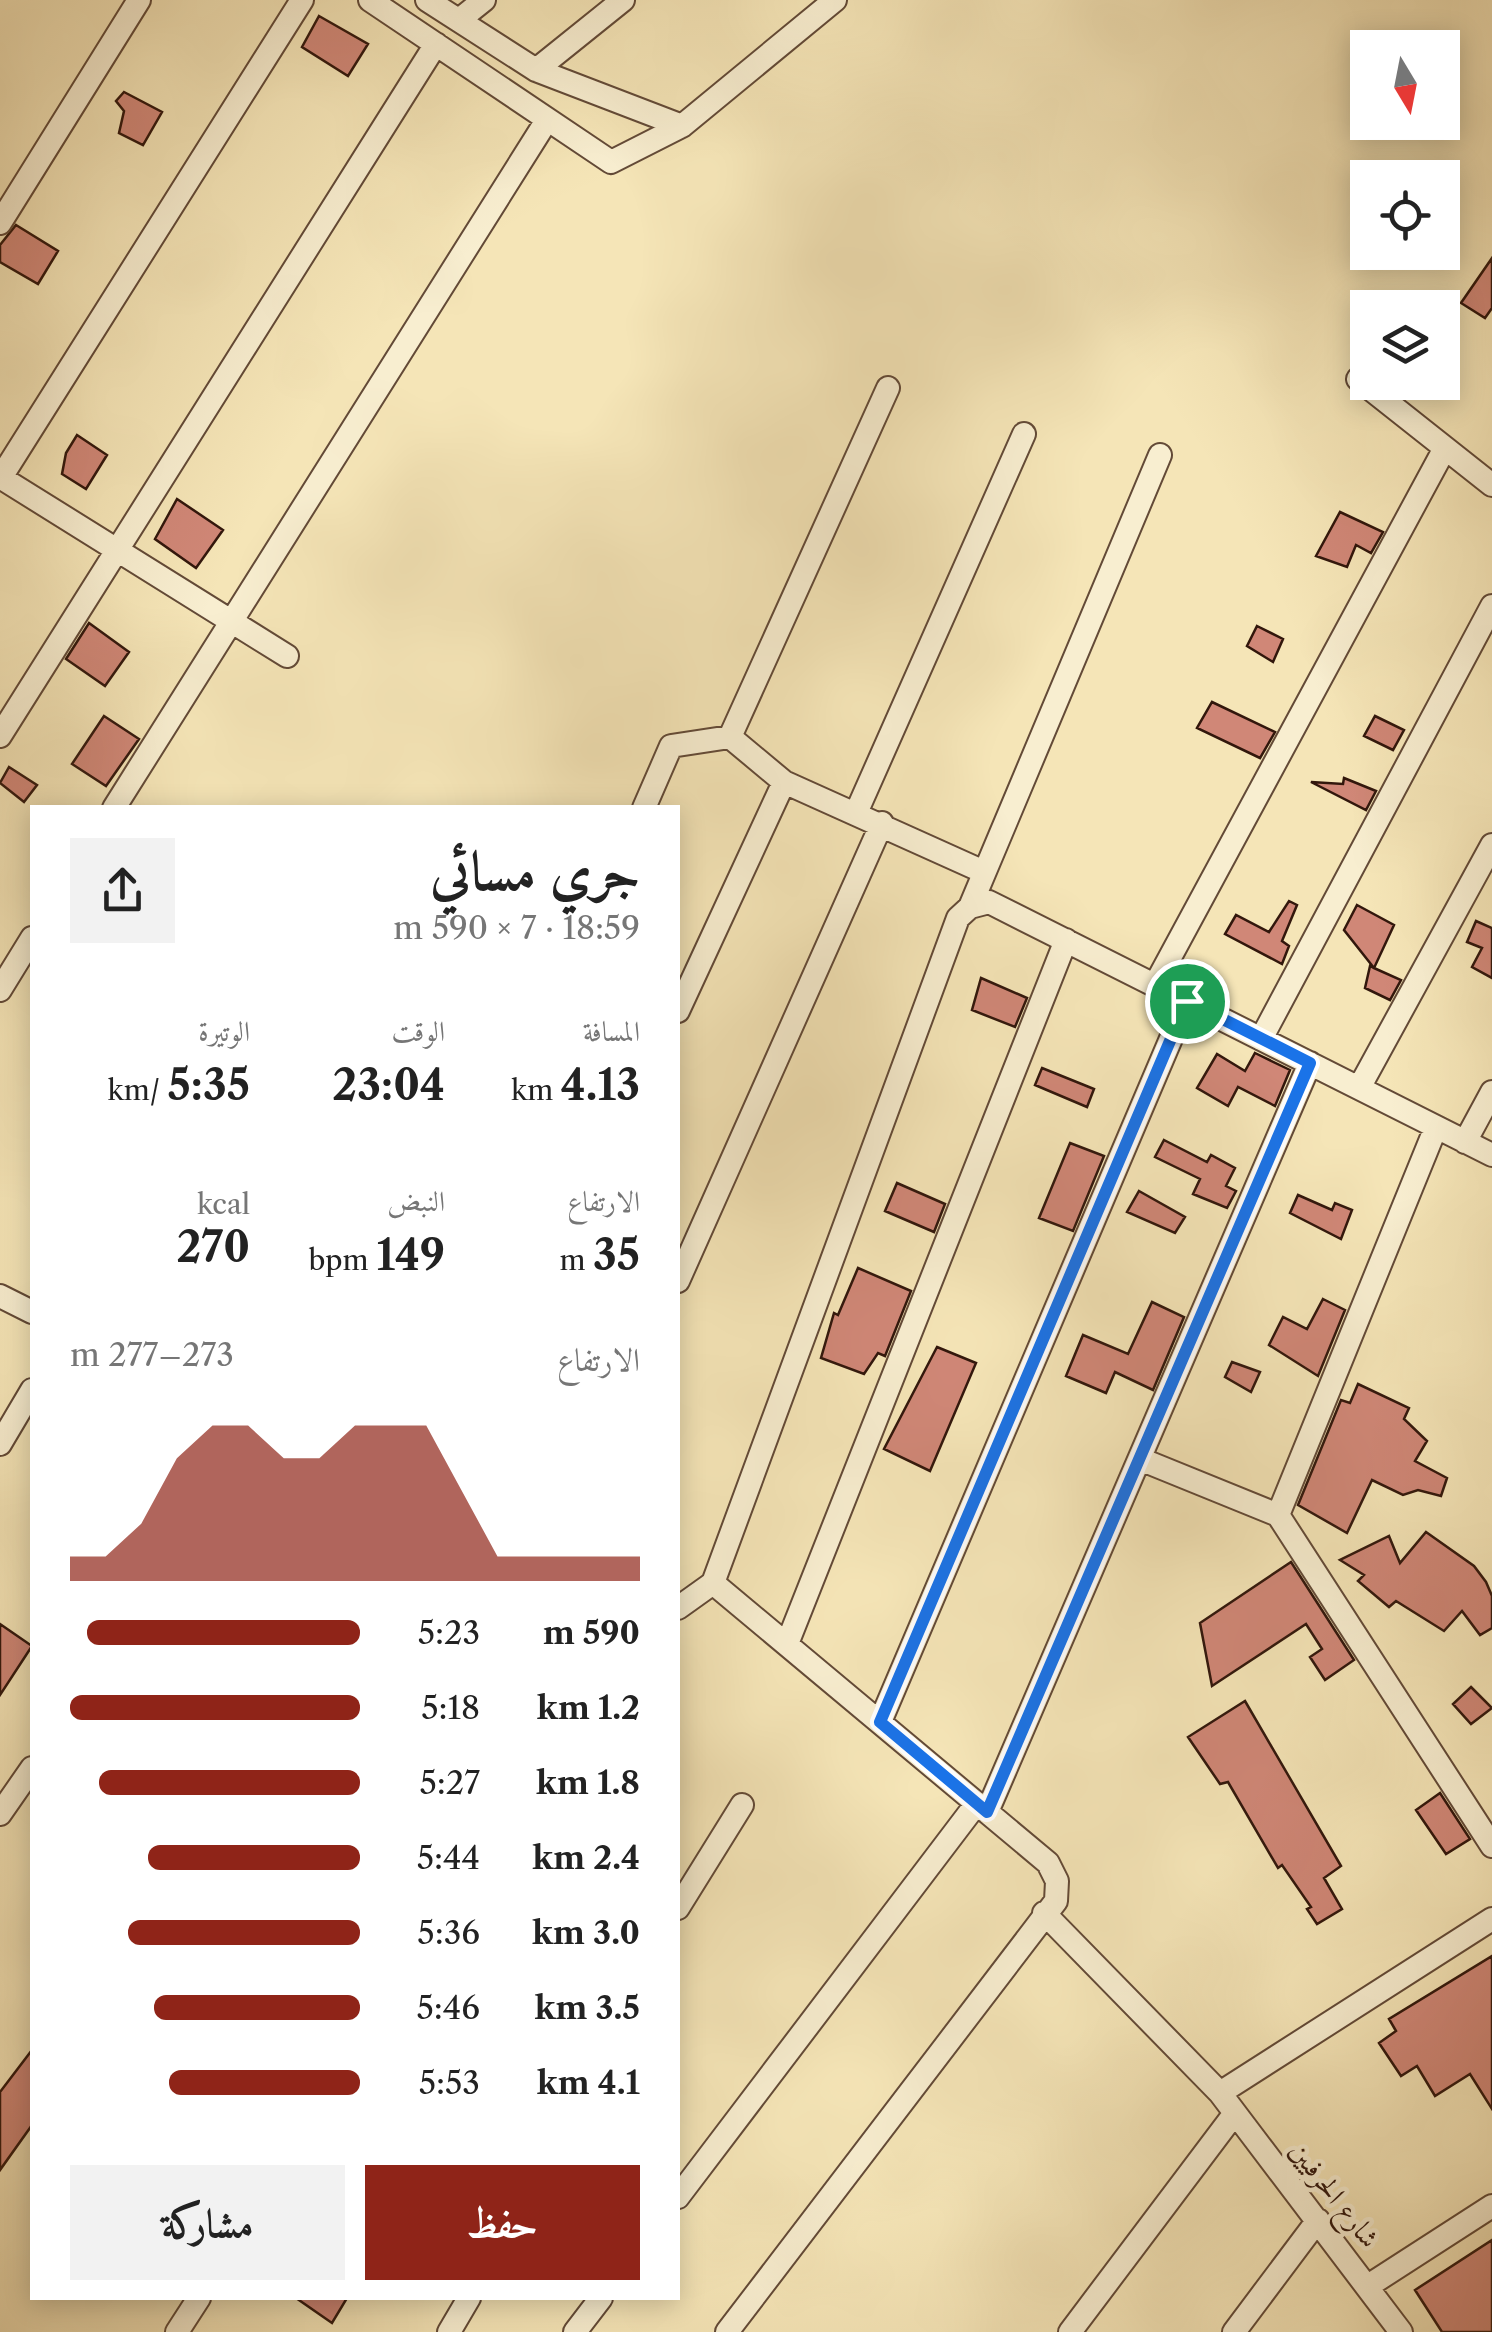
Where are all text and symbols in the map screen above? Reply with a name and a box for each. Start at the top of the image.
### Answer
north arrow [1350,30,1460,140]
map controls [1350,30,1460,400]
button: locate [1350,160,1460,270]
button: layers [1350,290,1460,400]
text: جري مسائي [430,837,640,904]
button: share [70,838,175,943]
text: 18:59 · 7 × 590 m [393,908,640,947]
pin [1145,959,1230,1044]
icon: arrive [1160,974,1215,1029]
text: الوتيرة [198,1014,250,1048]
text: الوقت [391,1014,445,1048]
text: المسافة [583,1014,640,1048]
text: 5:35 [167,1059,250,1111]
text: 23:04 [332,1059,445,1111]
text: 4.13 [561,1059,640,1111]
text: /km [108,1073,167,1107]
text: km [511,1073,561,1107]
text: النبض [387,1184,445,1218]
text: الارتفاع [567,1184,640,1218]
text: kcal [197,1187,250,1221]
text: 270 [177,1221,250,1273]
text: 149 [376,1229,445,1281]
text: 35 [593,1229,640,1281]
text: bpm [308,1243,376,1277]
text: m [560,1243,593,1277]
text: 273–277 m [70,1335,234,1374]
text: الارتفاع [557,1340,640,1379]
text: 5:23 [418,1613,480,1652]
text: 590 m [543,1613,640,1652]
text: 5:18 [421,1688,480,1727]
text: 1.2 km [537,1688,640,1727]
text: 5:27 [419,1763,480,1802]
text: 1.8 km [536,1763,640,1802]
text: 5:44 [417,1838,480,1877]
text: 2.4 km [532,1838,640,1877]
text: 5:36 [417,1913,480,1952]
text: 3.0 km [532,1913,640,1952]
text: 5:46 [416,1988,480,2027]
text: 3.5 km [534,1988,640,2027]
text: 5:53 [419,2063,480,2102]
text: 4.1 km [537,2063,640,2102]
street label: شارع الحرفيين [1277,2134,1387,2258]
button: مشاركة [70,2165,345,2280]
button: حفظ [365,2165,640,2280]

